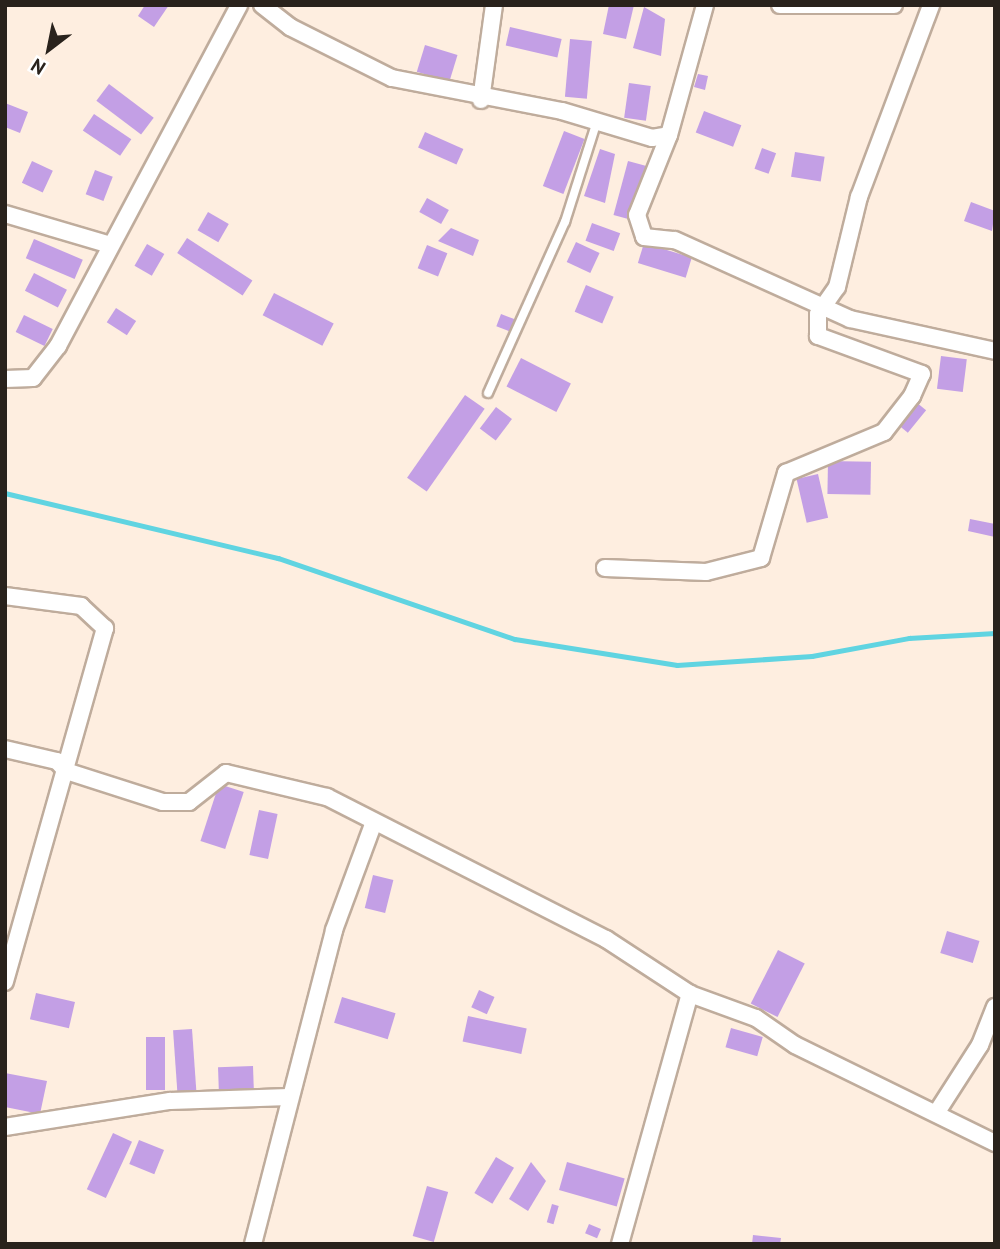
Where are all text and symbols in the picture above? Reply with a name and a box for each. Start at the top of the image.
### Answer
north arrow [14,14,84,84]
text: N [26,53,50,80]

